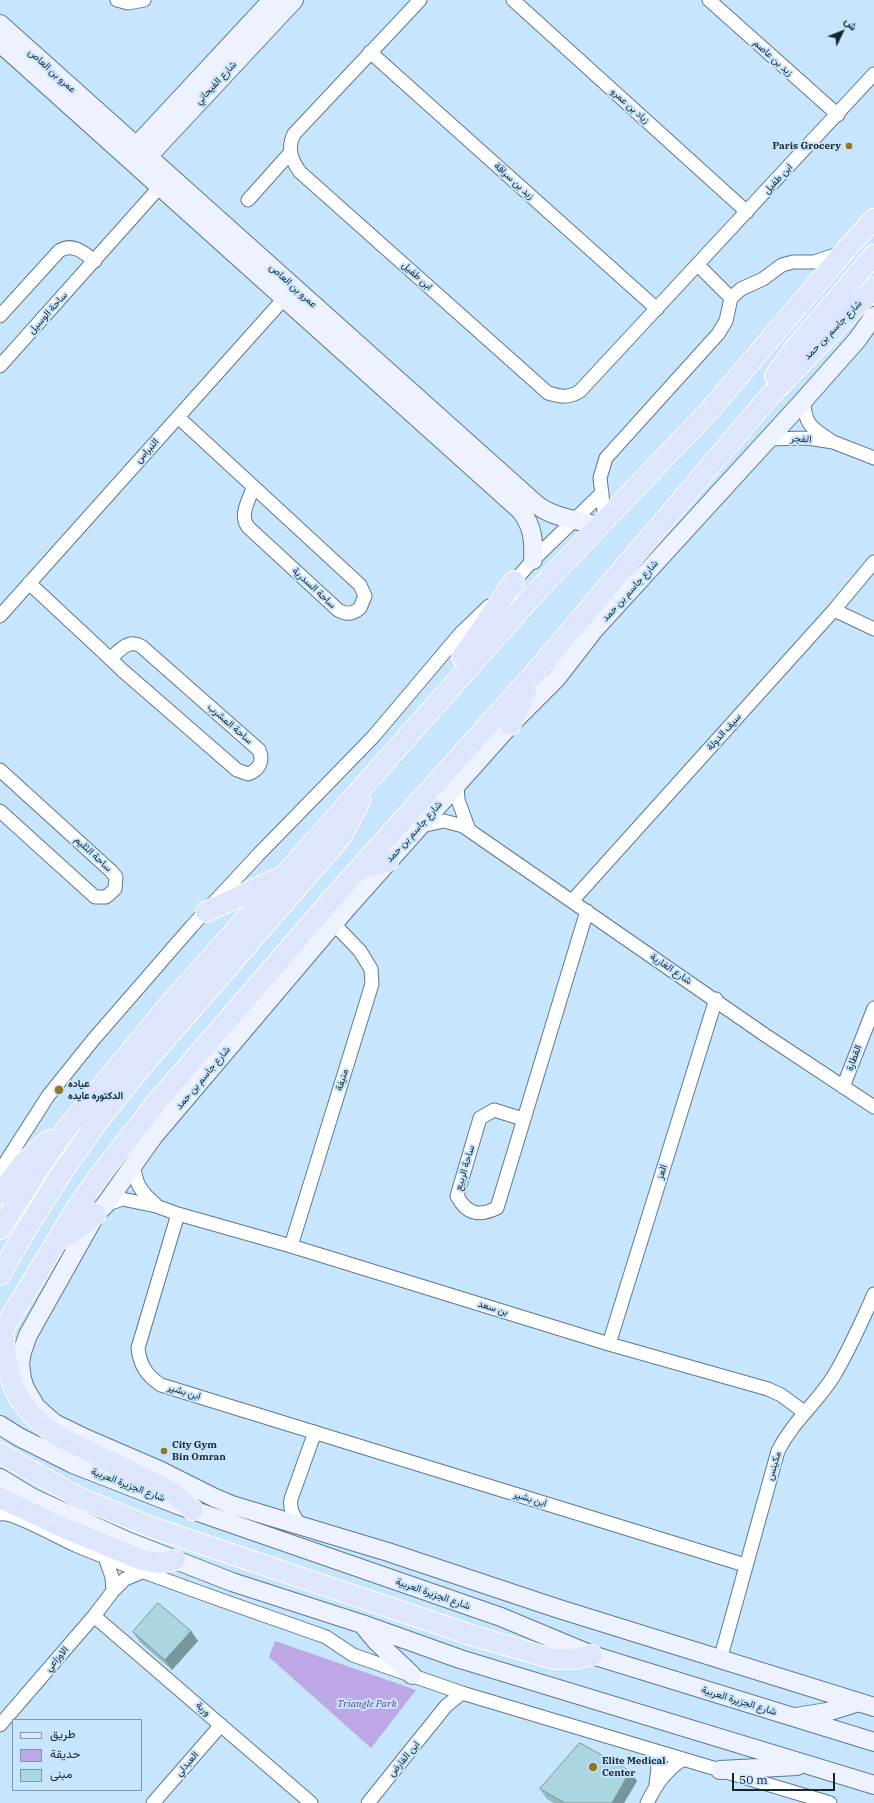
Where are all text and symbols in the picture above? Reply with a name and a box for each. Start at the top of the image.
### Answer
north arrow [822,12,862,52]
text: ش [841,14,860,33]
street label: زيد بن عاصم [751,37,795,79]
street label: عمرو بن العاص [26,46,78,96]
street label: شارع الفيحاني [193,59,239,107]
street label: زياد بن عمرو [608,86,652,126]
place label: Paris Grocery [772,140,841,152]
marker: Paris Grocery [844,141,854,151]
street label: زيد بن سراقة [491,160,537,202]
street label: ابن طفيل [761,161,795,197]
street label: ابن طفيل [399,259,435,293]
street label: عمرو بن العاص [267,261,319,311]
street label: ساحة الوسيل [26,289,70,337]
street label: شارع جاسم بن حمد [801,298,865,362]
street label: الفجر [790,432,812,446]
street label: النبراس [133,436,161,466]
street label: شارع جاسم بن حمد [599,558,661,624]
street label: ساحة السدرية [290,565,338,611]
street label: ساحة المشرب [205,701,255,747]
street label: سيف الدولة [704,711,744,753]
street label: شارع جاسم بن حمد [383,799,445,865]
street label: ساحة الثليم [72,834,114,874]
street label: شارع الغارية [648,951,694,987]
street label: القطارة [844,1043,864,1073]
street label: شارع جاسم بن حمد [173,1044,233,1112]
street label: منيفة [333,1067,351,1093]
place label: عياده الدكتوره عايده [68,1078,123,1102]
marker: عياده الدكتوره عايده [53,1084,65,1096]
street label: ساحة الربيع [452,1144,478,1192]
street label: العز [654,1163,670,1181]
street label: بن سعد [476,1298,510,1318]
street label: ابن بشير [166,1381,202,1403]
place label: City Gym Bin Omran [172,1439,226,1462]
marker: City Gym Bin Omran [159,1446,169,1456]
street label: مكينس [764,1450,784,1482]
street label: شارع الجزيرة العربية [89,1465,167,1505]
street label: ابن بشير [512,1488,548,1510]
street label: شارع الجزيرة العربية [394,1576,472,1612]
street label: الاوزاعي [43,1644,71,1674]
street label: شارع الجزيرة العربية [700,1684,778,1718]
park label: Triangle Park [337,1698,397,1710]
street label: وربة [193,1699,213,1719]
legend [12,1719,142,1791]
text: طريق [50,1726,75,1741]
street label: ابن الفارض [386,1739,422,1779]
text: حديقة [50,1746,80,1761]
street label: العبدلي [173,1749,201,1779]
place label: Elite Medical Center [602,1755,666,1778]
marker: Elite Medical Center [587,1761,599,1773]
scale bar [734,1765,837,1791]
text: مبنى [50,1766,72,1781]
text: 50 m [739,1772,768,1787]

